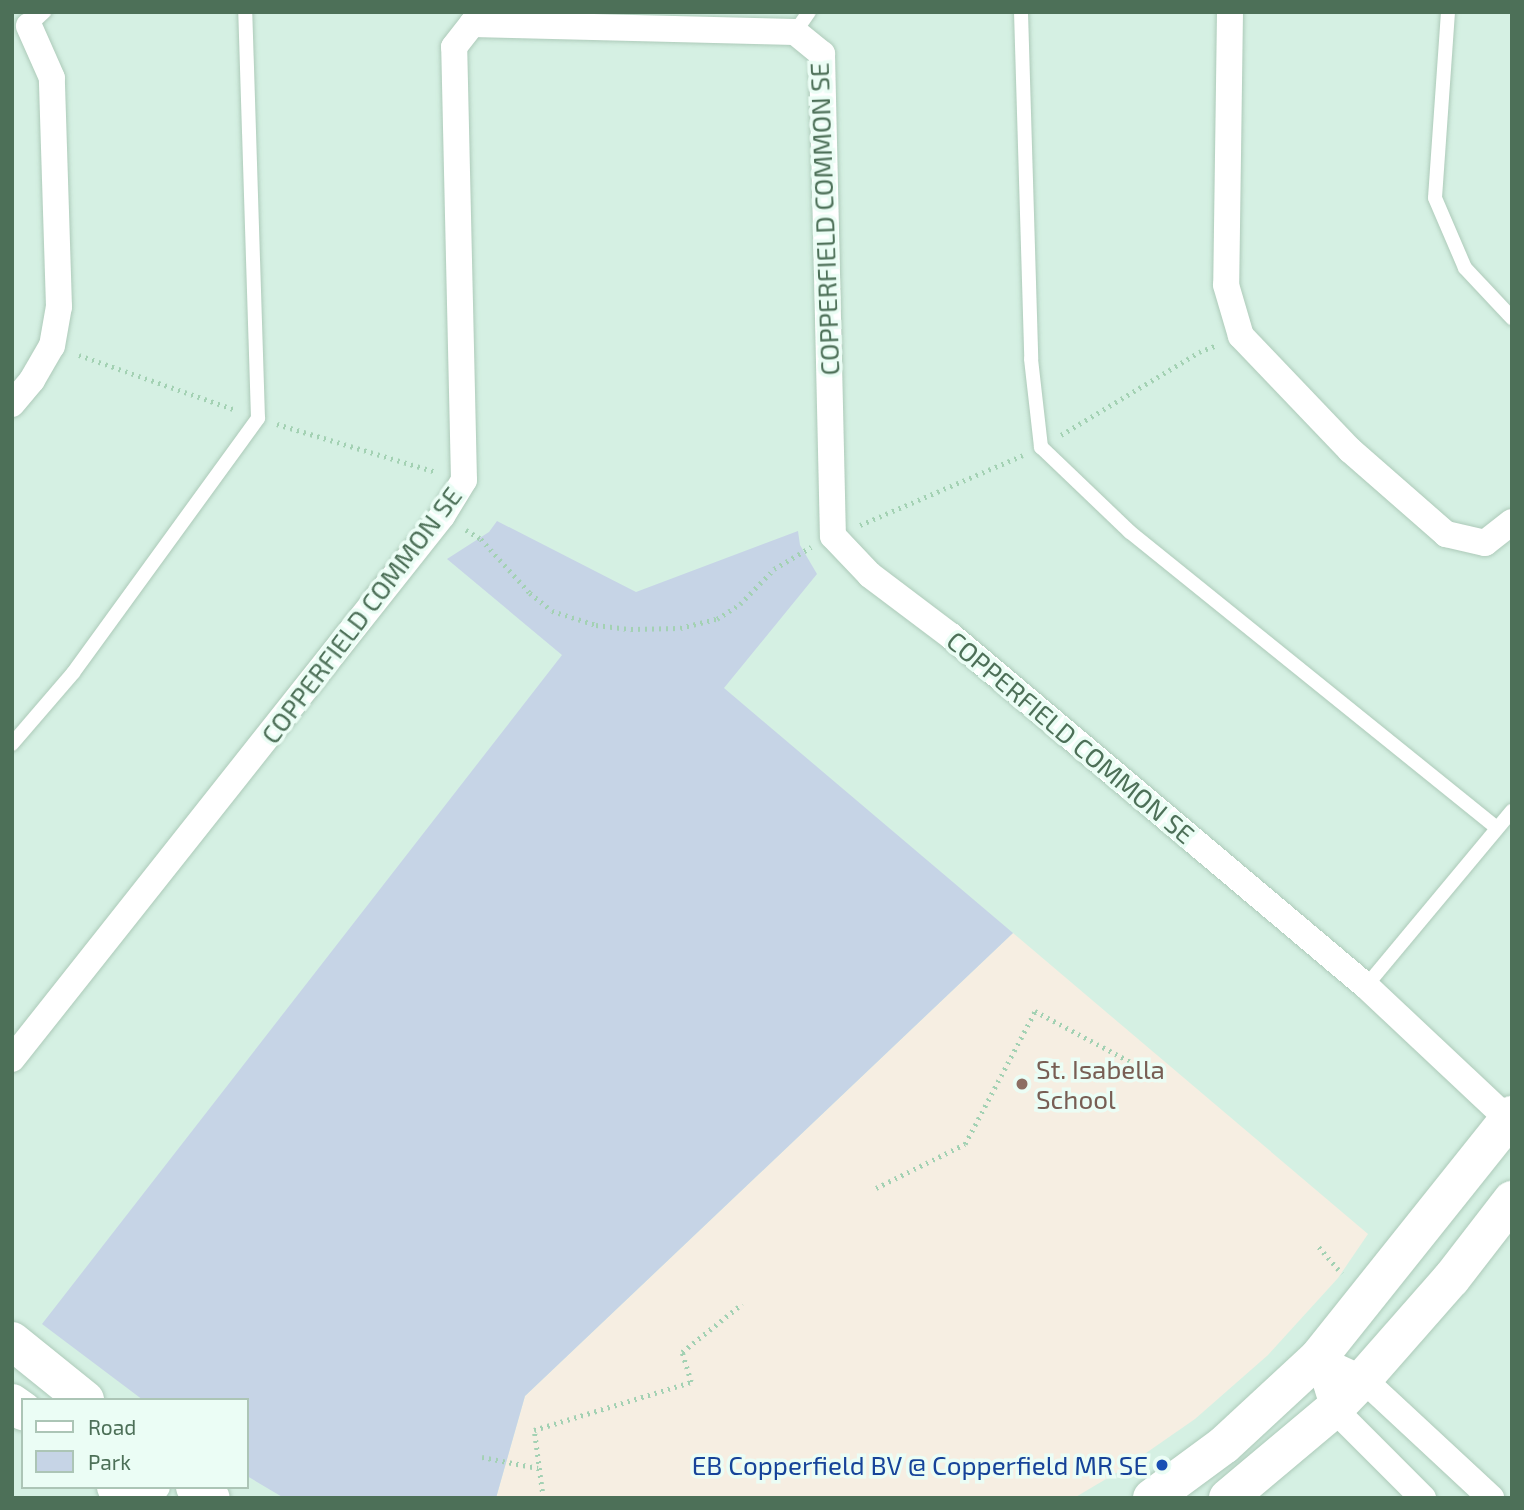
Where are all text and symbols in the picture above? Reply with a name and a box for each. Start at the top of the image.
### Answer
street label: COPPERFIELD COMMON SE [803,62,845,376]
street label: COPPERFIELD COMMON SE [254,481,468,749]
street label: COPPERFIELD COMMON SE [941,624,1201,850]
place label: St. Isabella School [1036,1053,1165,1114]
marker: St. Isabella School [1014,1076,1030,1092]
legend [21,1398,248,1489]
text: Road [88,1414,136,1439]
text: Park [88,1449,131,1474]
place label: EB Copperfield BV @ Copperfield MR SE [691,1449,1148,1481]
marker: EB Copperfield BV @ Copperfield MR SE [1154,1457,1170,1473]

